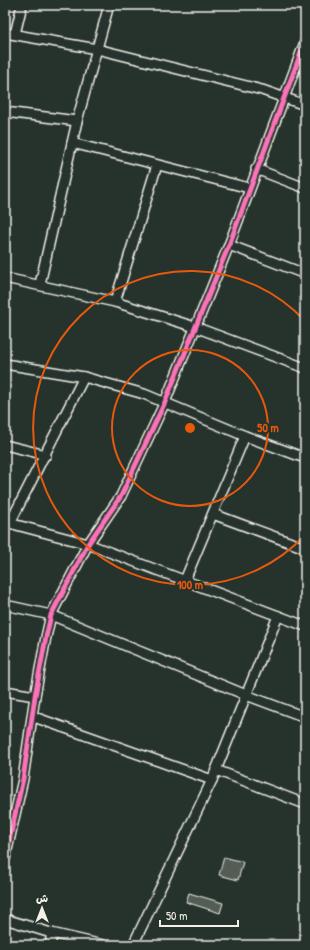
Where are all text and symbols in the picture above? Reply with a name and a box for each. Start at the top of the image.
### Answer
text: 50 m [257,419,279,436]
centre of rings [183,421,197,435]
text: 100 m [177,576,203,593]
north arrow [22,888,62,928]
text: ش [36,891,48,905]
scale bar [160,902,238,928]
text: 50 m [166,907,187,924]

